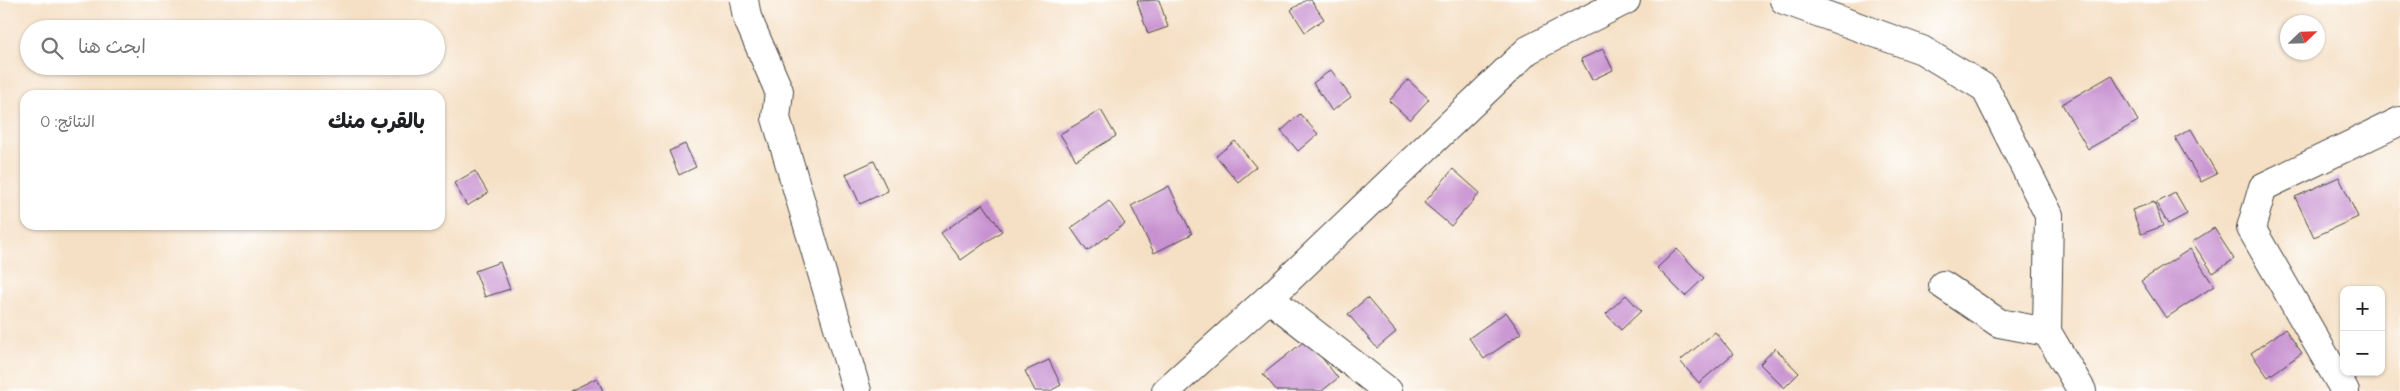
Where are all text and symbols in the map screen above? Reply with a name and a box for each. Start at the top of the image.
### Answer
north arrow [2280,15,2325,60]
search box [20,20,445,75]
icon: search [38,34,66,62]
text: ابحث هنا [78,34,146,58]
text: بالقرب منك [328,107,425,134]
text: النتائج: 0 [40,111,95,131]
map controls [2340,286,2385,376]
button: + [2340,286,2385,331]
button: − [2340,331,2385,376]

